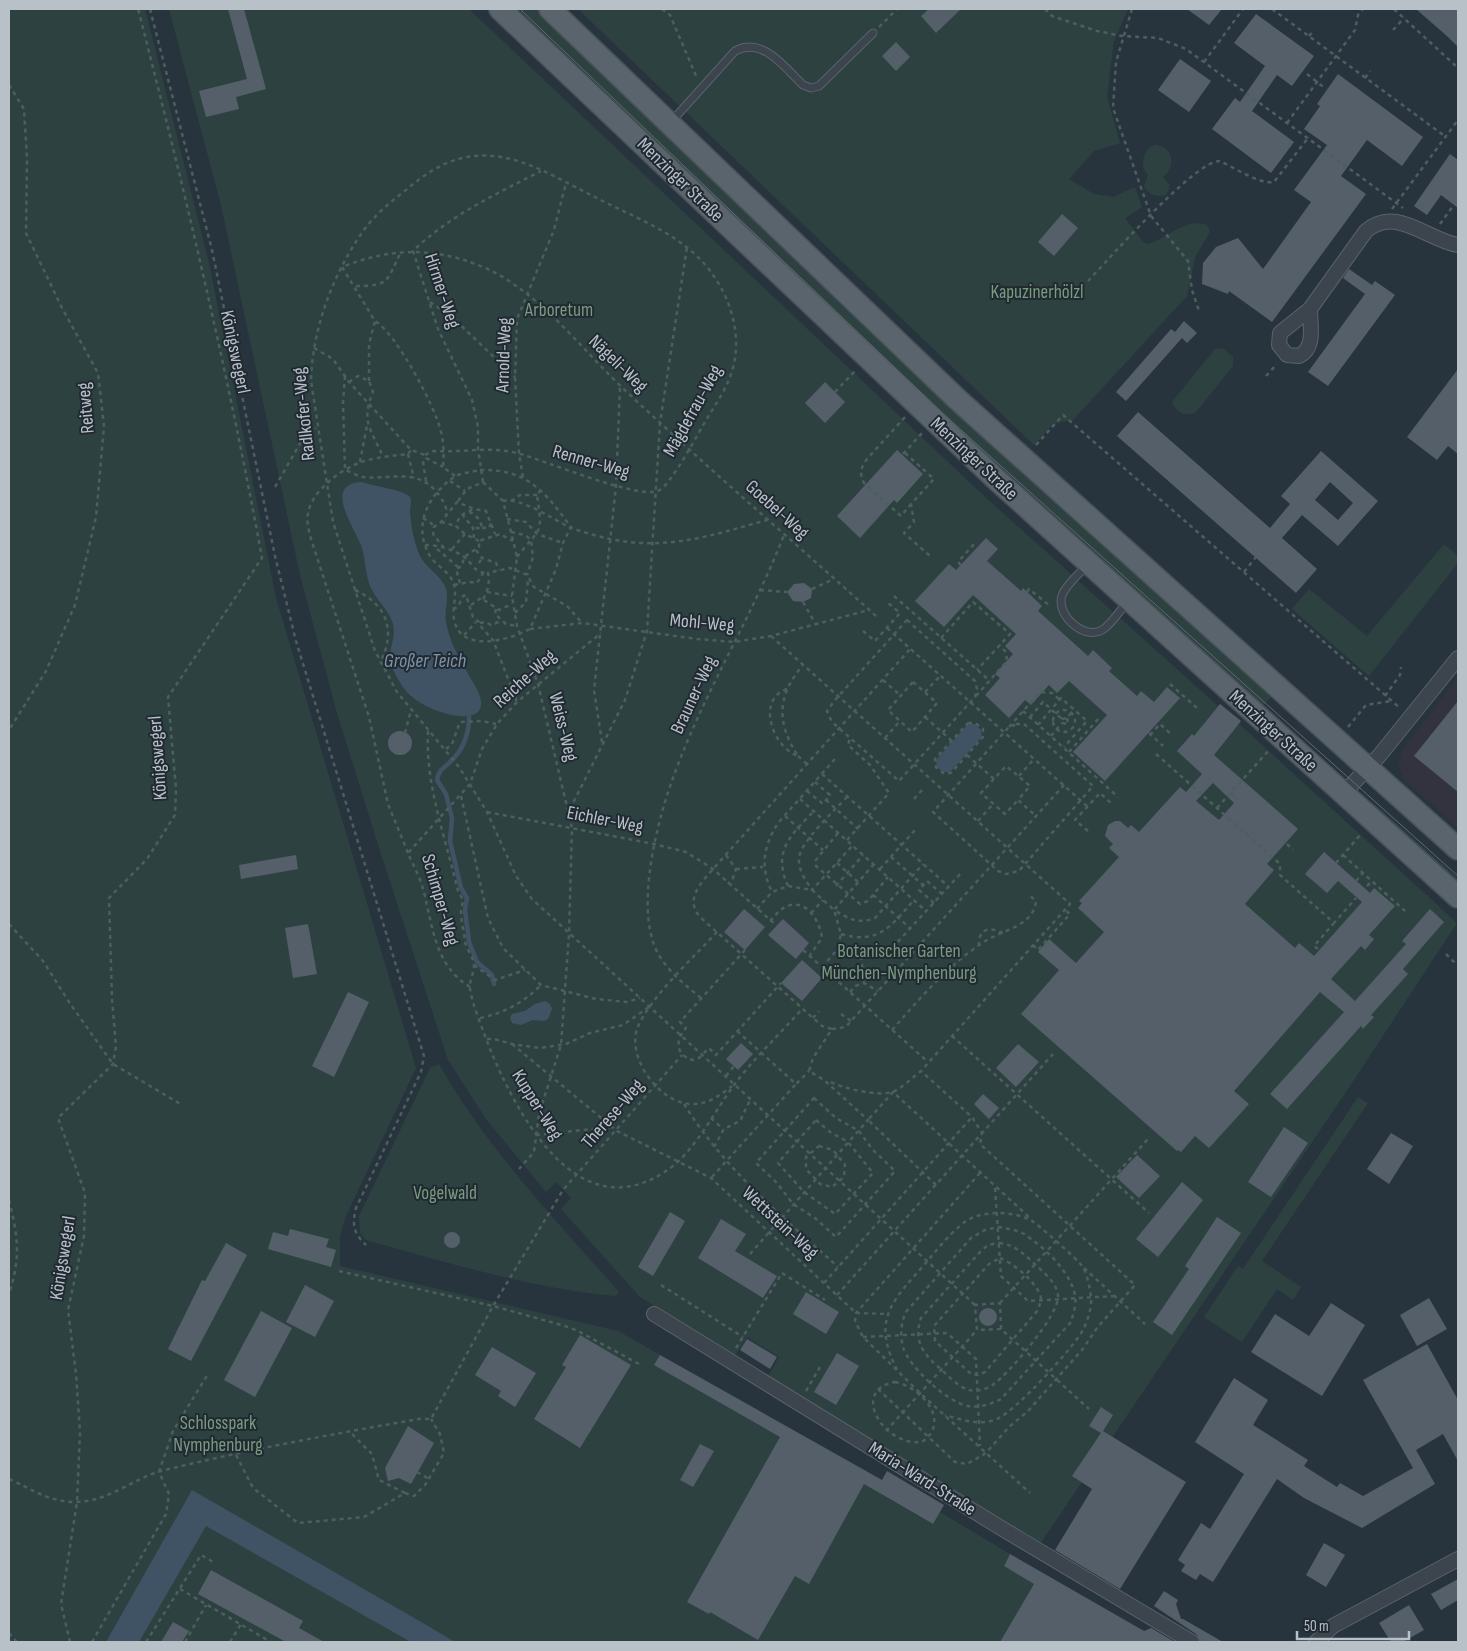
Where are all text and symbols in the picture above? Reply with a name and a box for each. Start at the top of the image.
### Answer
street label: Menzinger Straße [632,133,728,227]
street label: Hirmer-Weg [419,251,465,332]
park label: Kapuzinerhölzl [990,281,1084,304]
park label: Arboretum [524,299,593,322]
street label: Königswegerl [215,308,255,396]
street label: Arnold-Weg [491,317,517,394]
street label: Nägeli-Weg [584,330,653,398]
street label: Mägdefrau-Weg [658,361,728,461]
street label: Radlkofer-Weg [288,366,320,462]
street label: Reitweg [72,381,100,435]
street label: Menzinger Straße [926,413,1022,505]
street label: Renner-Weg [550,440,633,484]
street label: Goebel-Weg [740,475,814,545]
street label: Mohl-Weg [669,609,736,637]
street label: Reiche-Weg [489,644,562,713]
water label: Großer Teich [384,649,466,673]
street label: Brauner-Weg [666,652,722,738]
street label: Menzinger Straße [1224,685,1322,777]
street label: Weiss-Weg [543,690,583,764]
street label: Königswegerl [144,715,172,801]
street label: Eichler-Weg [565,801,646,839]
street label: Schimper-Weg [416,852,464,949]
park label: Botanischer Garten München-Nymphenburg [821,940,977,985]
street label: Kupper-Weg [506,1065,568,1145]
street label: Therese-Weg [577,1074,650,1153]
park label: Vogelwald [413,1182,477,1205]
street label: Wettstein-Weg [737,1182,823,1265]
street label: Königswegerl [45,1214,81,1302]
park label: Schlosspark Nymphenburg [173,1412,263,1457]
street label: Maria-Ward-Straße [864,1437,980,1521]
scale bar [1297,1608,1410,1640]
text: 50 m [1304,1617,1329,1636]

